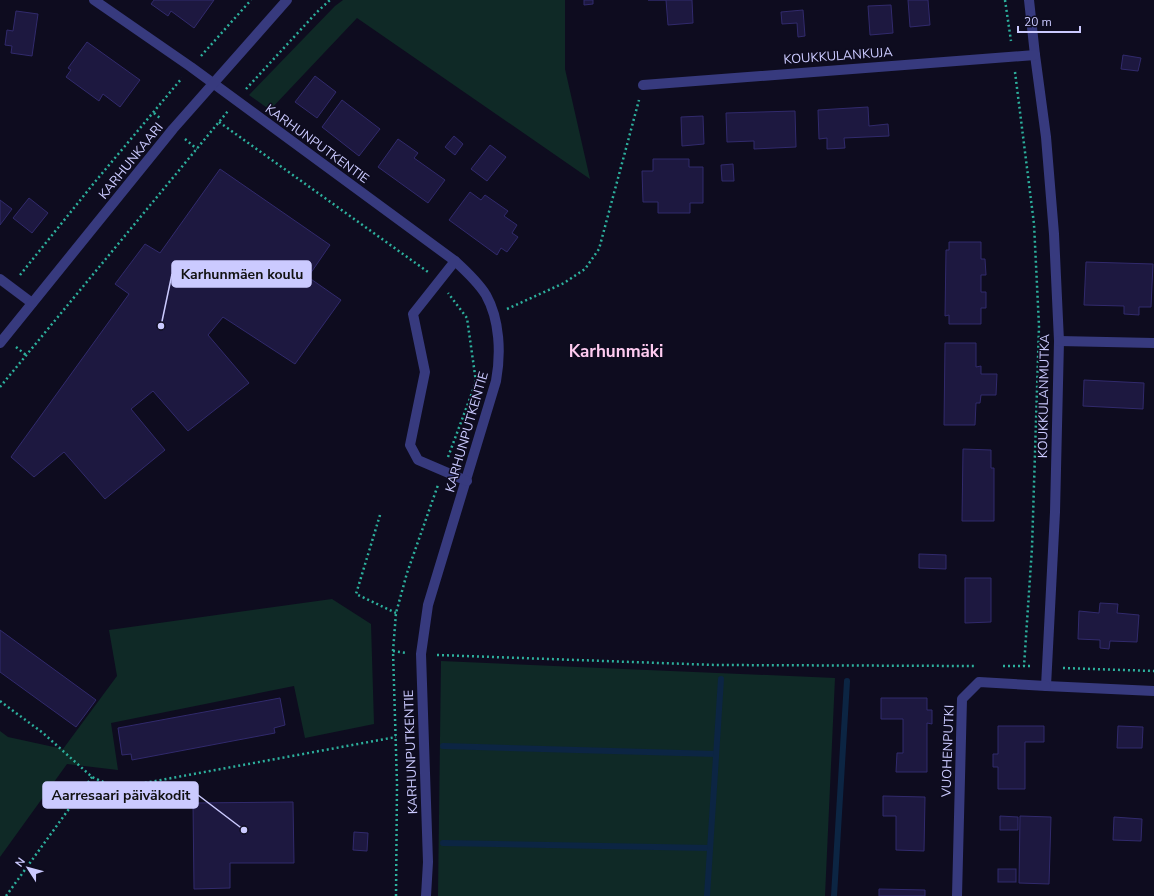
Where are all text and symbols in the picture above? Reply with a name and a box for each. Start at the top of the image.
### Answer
scale bar [1018,8,1080,34]
text: 20 m [1024,14,1052,30]
street label: KOUKKULANKUJA [783,43,894,69]
street label: KARHUNPUTKENTIE [261,100,373,188]
street label: KARHUNKAARI [95,119,167,203]
callout: Karhunmäen koulu [172,261,311,287]
text: Karhunmäen koulu [181,265,303,284]
street label: KOUKKULANMUTKA [1034,333,1054,458]
district label: Karhunmäki [569,340,663,363]
street label: KARHUNPUTKENTIE [441,370,493,494]
street label: KARHUNPUTKENTIE [400,689,422,815]
street label: VUOHENPUTKI [937,704,959,799]
callout: Aarresaari päiväkodit [43,782,198,808]
text: Aarresaari päiväkodit [52,786,191,805]
north arrow [8,848,48,888]
text: N [12,855,29,870]

